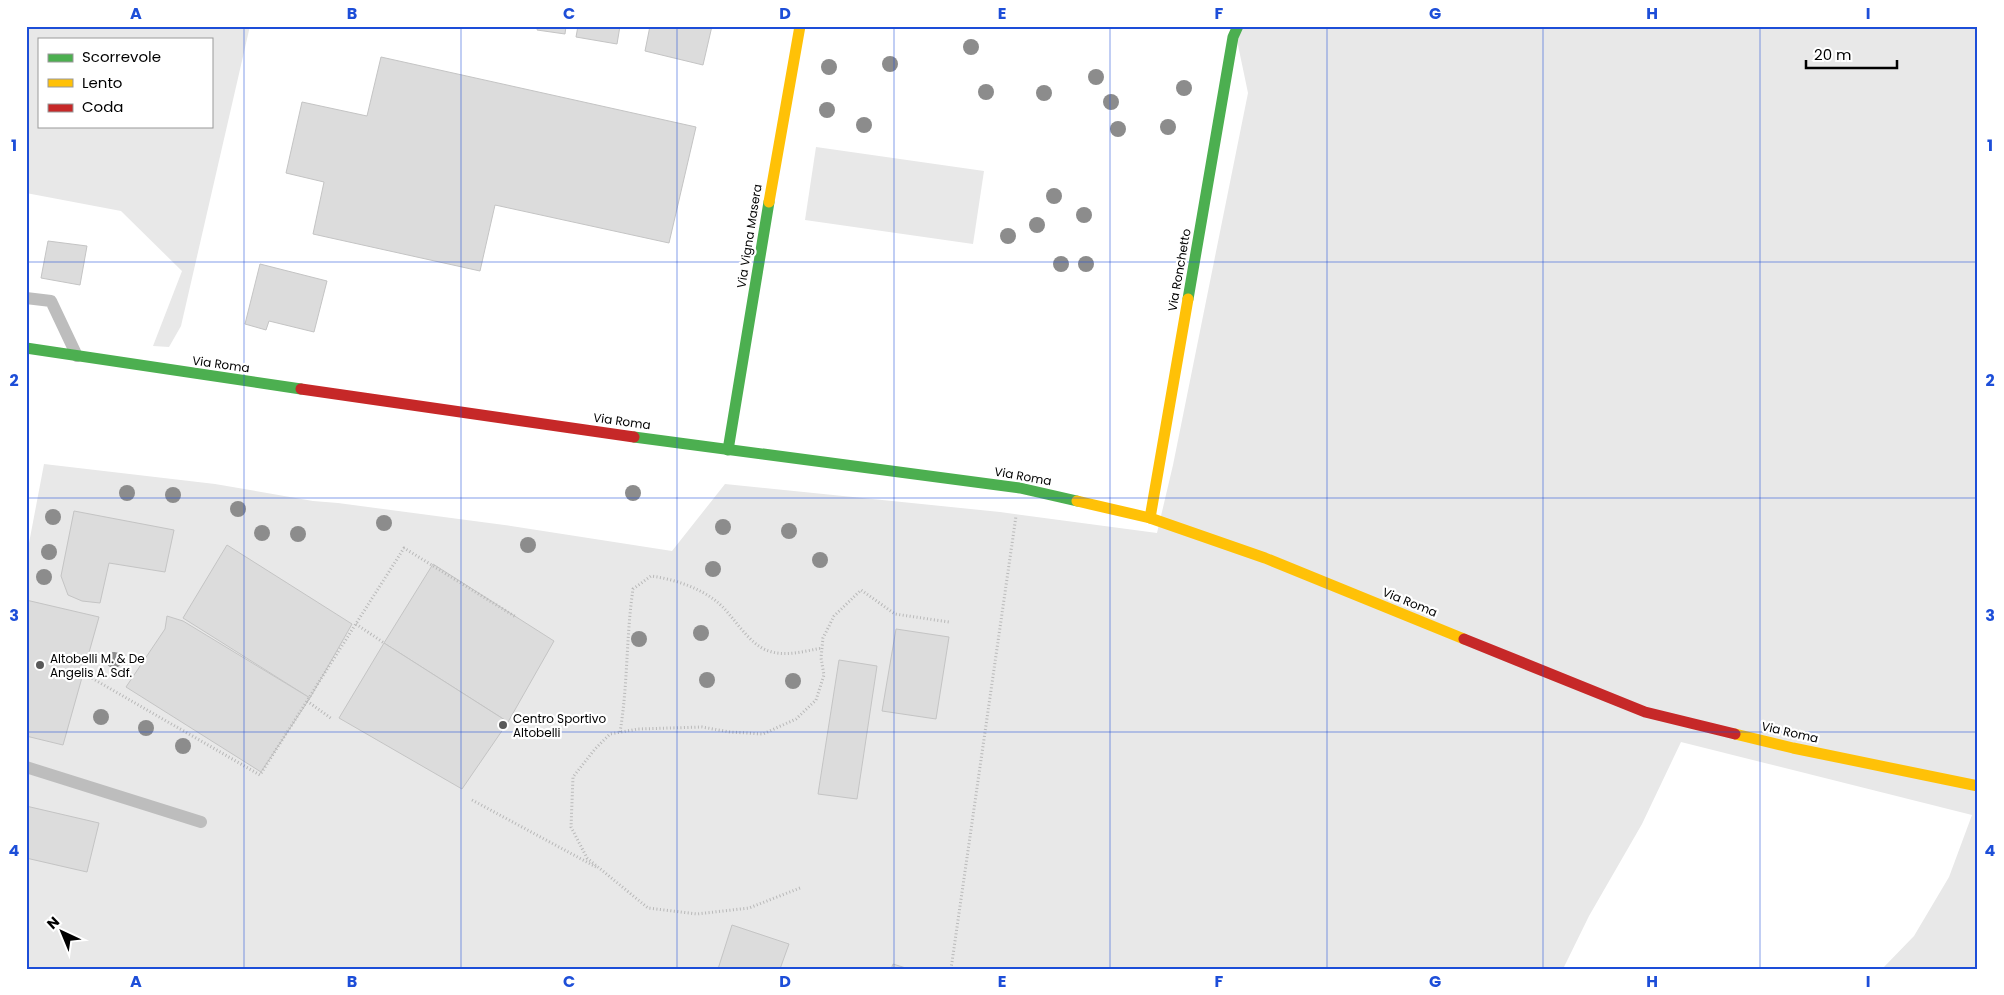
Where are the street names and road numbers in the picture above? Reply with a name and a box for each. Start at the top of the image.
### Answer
street label: Via Vigna Masera [732,183,766,289]
street label: Via Ronchetto [1163,227,1195,313]
street label: Via Roma [191,352,251,376]
street label: Via Roma [592,409,652,433]
street label: Via Roma [993,463,1053,489]
street label: Via Roma [1380,583,1440,621]
street label: Via Roma [1760,717,1820,747]

